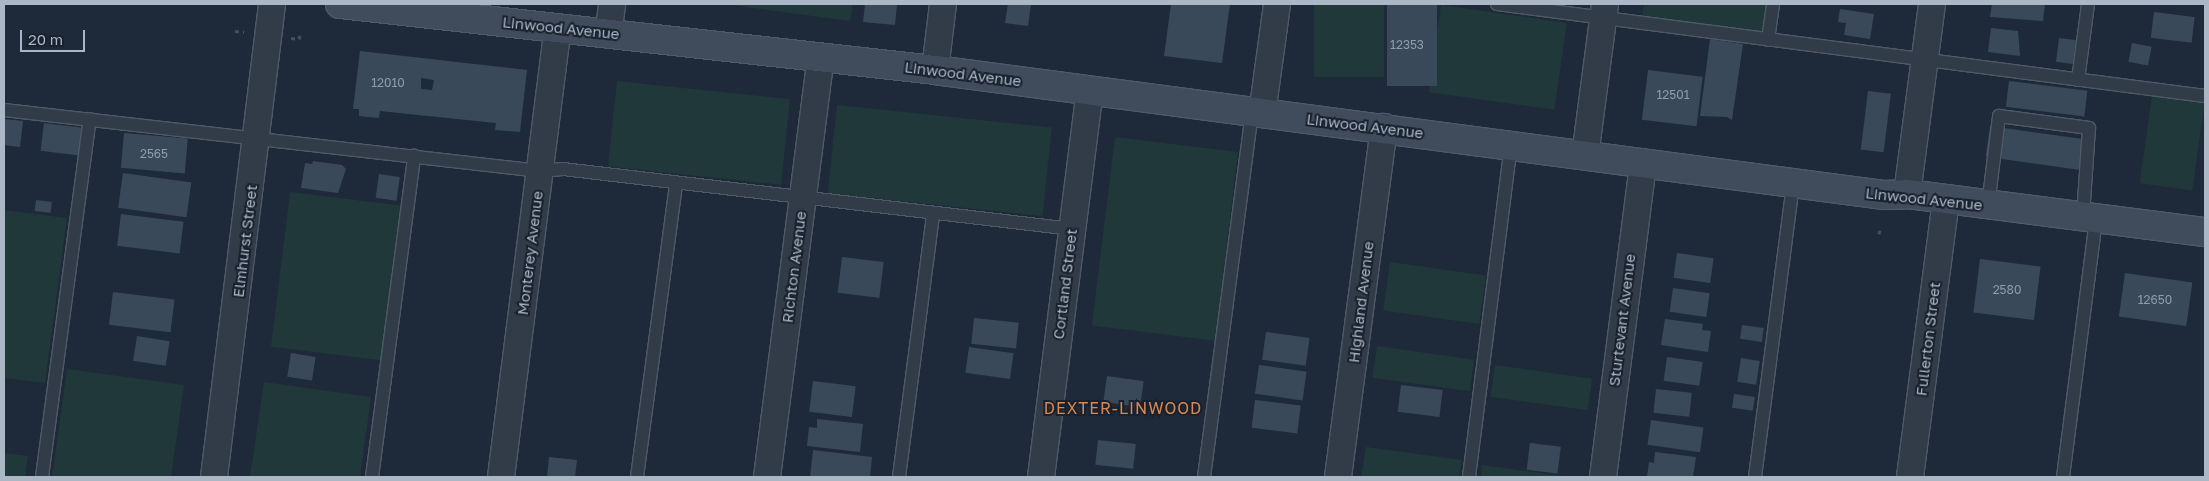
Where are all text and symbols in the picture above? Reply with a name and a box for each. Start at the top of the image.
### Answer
street label: Linwood Avenue [502,13,620,43]
scale bar [22,20,88,52]
text: 20 m [28,30,63,48]
house number: 12353 [1390,38,1424,52]
street label: Linwood Avenue [904,58,1022,90]
house number: 12010 [371,76,405,90]
house number: 12501 [1657,88,1689,102]
street label: Linwood Avenue [1306,110,1424,142]
house number: 2565 [140,147,168,161]
street label: Elmhurst Street [229,184,261,298]
street label: Linwood Avenue [1865,184,1983,214]
street label: Monterey Avenue [513,190,547,316]
street label: Richton Avenue [778,210,810,324]
street label: Cortland Street [1049,228,1081,340]
street label: Highland Avenue [1345,240,1377,364]
street label: Sturtevant Avenue [1605,253,1639,387]
street label: Fullerton Street [1912,281,1944,397]
house number: 2580 [1993,283,2021,297]
house number: 12650 [2138,293,2172,307]
district label: DEXTER-LINWOOD [1042,398,1204,418]

